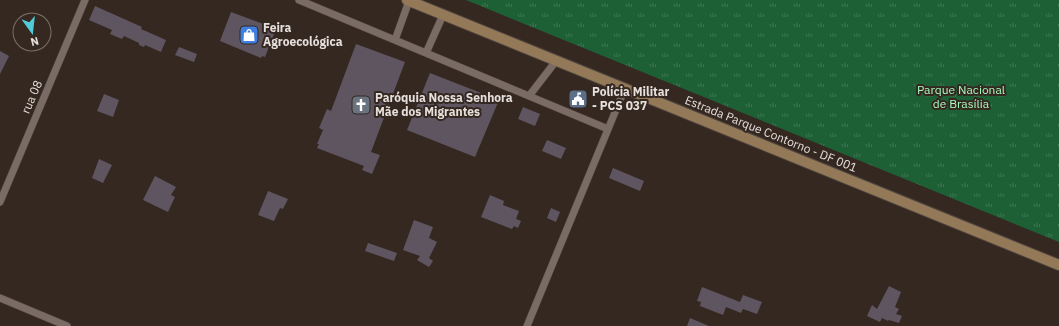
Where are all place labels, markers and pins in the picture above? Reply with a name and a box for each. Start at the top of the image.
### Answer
place label: Feira Agroecológica [263,20,343,49]
shop icon: Feira Agroecológica [238,24,260,46]
place label: Polícia Militar - PCS 037 [592,84,670,113]
public building icon: Polícia Militar - PCS 037 [567,88,589,110]
place label: Paróquia Nossa Senhora Mãe dos Migrantes [375,90,513,119]
church icon: Paróquia Nossa Senhora Mãe dos Migrantes [350,94,372,116]

